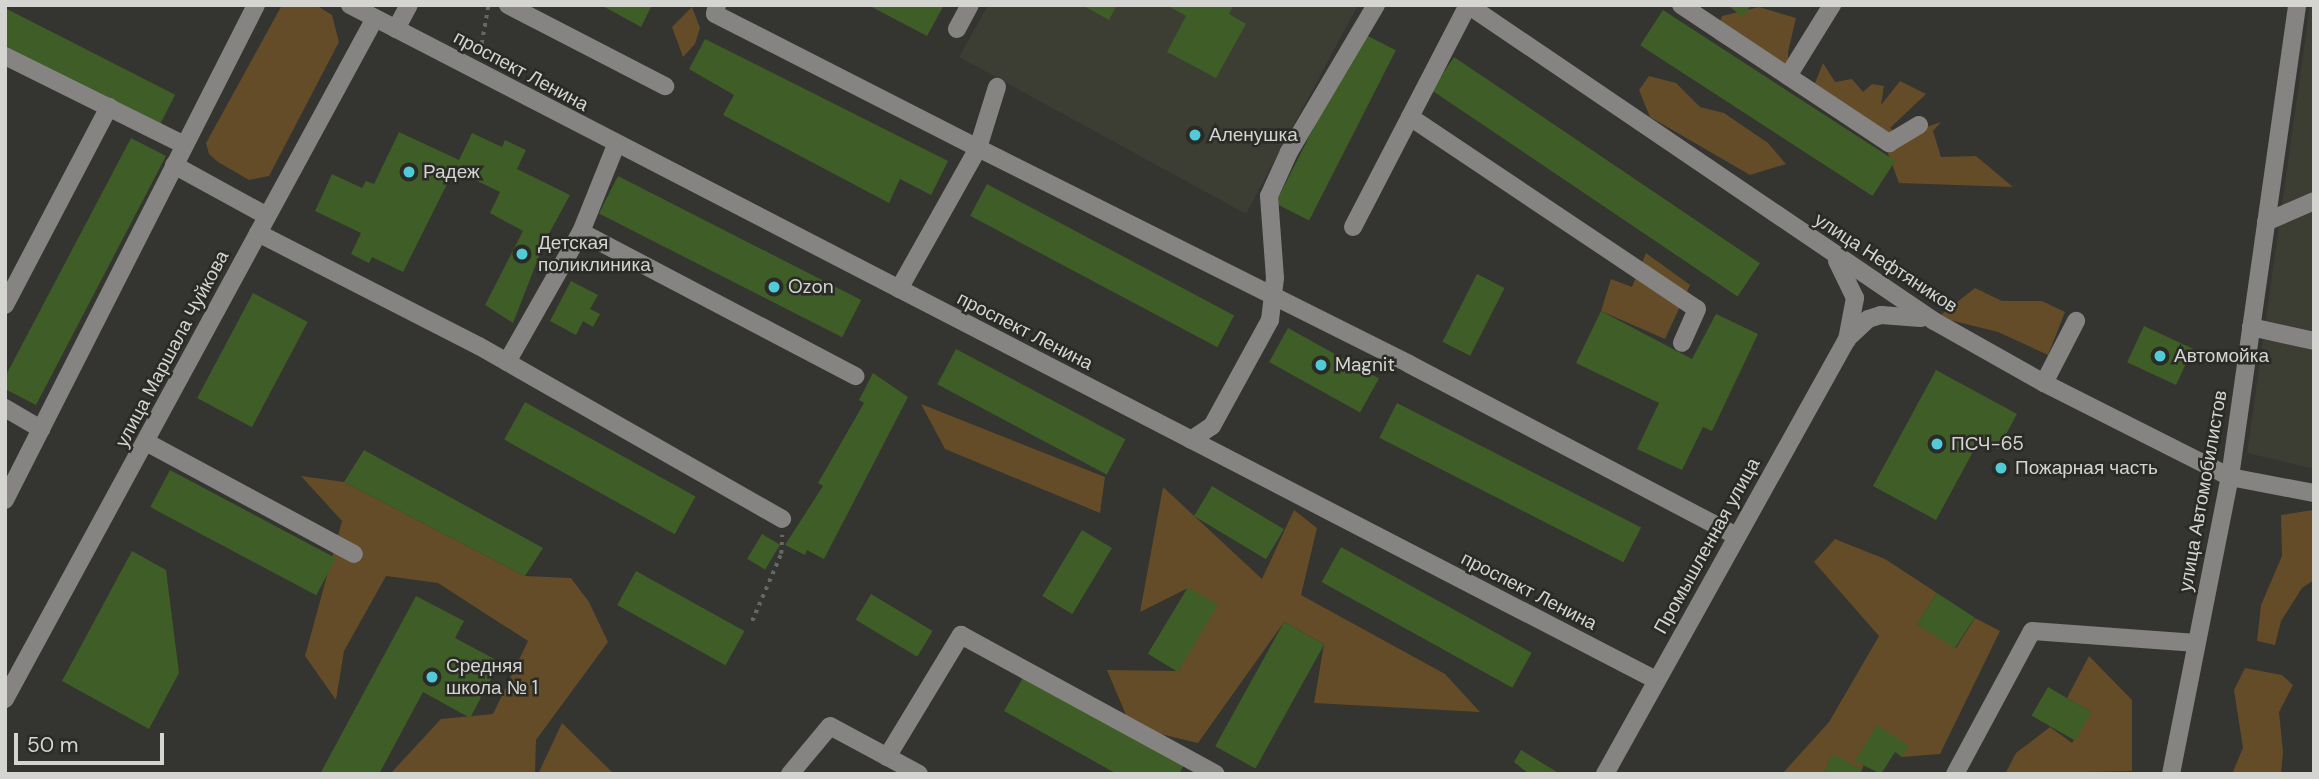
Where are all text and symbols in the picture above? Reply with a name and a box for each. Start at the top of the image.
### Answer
street label: проспект Ленина [450,26,592,116]
place label: Аленушка [1209,124,1298,146]
marker: Аленушка [1187,127,1203,143]
place label: Радеж [423,161,480,183]
marker: Радеж [401,164,417,180]
street label: улица Нефтяников [1810,208,1962,318]
place label: Детская поликлиника [538,232,651,276]
marker: Детская поликлиника [512,244,532,264]
street label: улица Маршала Чуйкова [110,247,234,451]
place label: Ozon [788,276,834,298]
marker: Ozon [766,279,782,295]
street label: проспект Ленина [953,287,1097,375]
place label: Автомойка [2174,345,2269,367]
marker: Автомойка [2152,348,2168,364]
place label: Magnit [1335,354,1395,376]
marker: Magnit [1313,357,1329,373]
street label: улица Автомобилистов [2174,388,2232,594]
place label: ПСЧ-65 [1951,433,2024,455]
marker: ПСЧ-65 [1929,436,1945,452]
street label: Промышленная улица [1649,454,1765,638]
place label: Пожарная часть [2015,457,2158,479]
marker: Пожарная часть [1993,460,2009,476]
street label: проспект Ленина [1457,547,1601,635]
place label: Средняя школа № 1 [446,655,538,699]
marker: Средняя школа № 1 [424,669,440,685]
scale bar [18,720,168,764]
text: 50 m [27,731,78,759]

